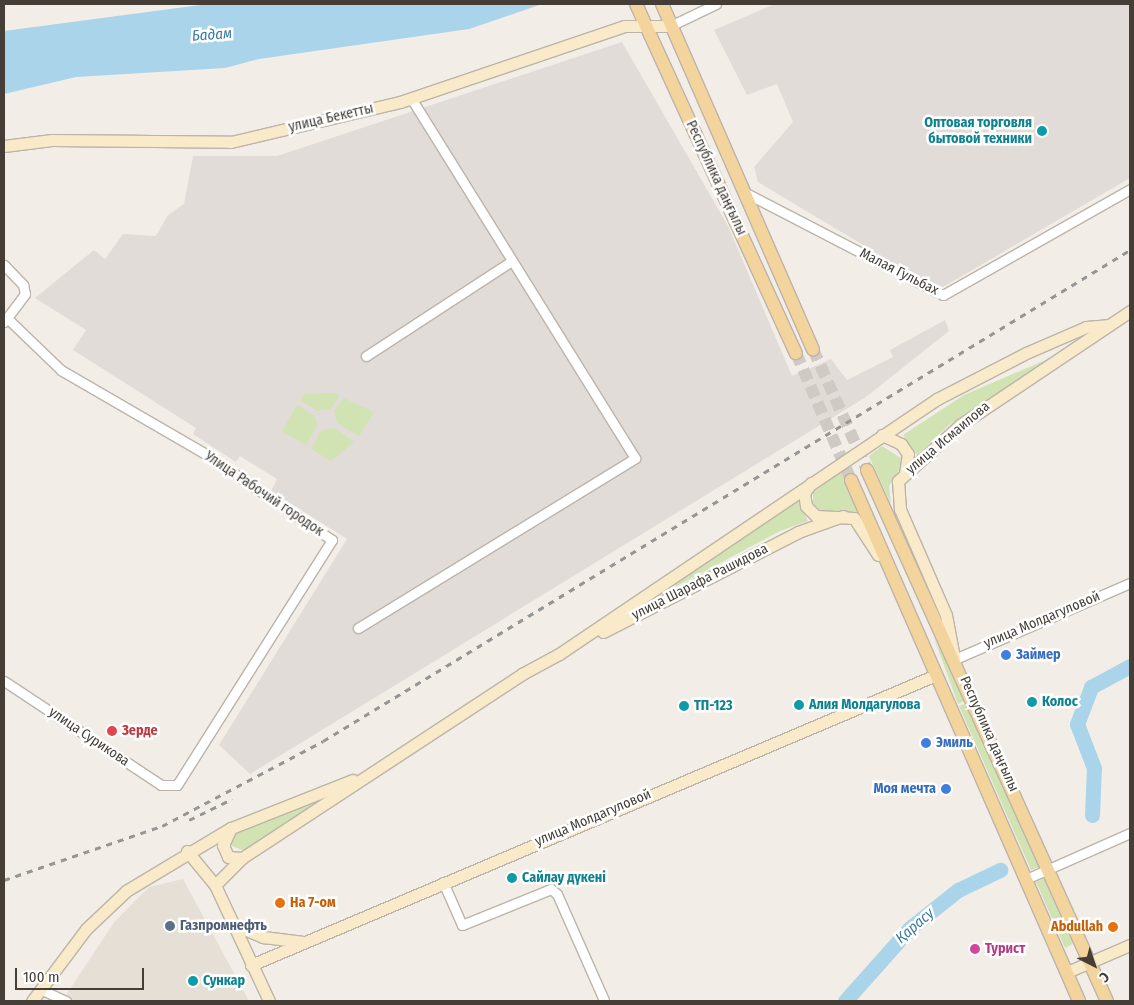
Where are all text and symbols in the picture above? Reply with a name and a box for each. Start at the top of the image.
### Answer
water label: Бадам [191,25,233,45]
street label: улица Бекетты [287,100,375,136]
place label: Оптовая торговля бытовой техники [924,115,1032,148]
street label: Республика даңғылы [682,118,750,238]
marker: Оптовая торговля бытовой техники [1036,125,1048,137]
street label: Малая Гульбах [857,245,941,299]
street label: улица Исмаилова [903,398,993,478]
street label: Улица Рабочий городок [201,448,327,540]
street label: улица Шарафа Рашидова [629,540,771,624]
street label: улица Молдагуловой [981,588,1103,652]
place label: Займер [1016,647,1061,663]
marker: Займер [1000,649,1012,661]
street label: Республика даңғылы [956,674,1022,794]
place label: Колос [1042,694,1078,710]
marker: Колос [1026,696,1038,708]
place label: Алия Молдагулова [809,697,920,713]
place label: ТП-123 [694,698,733,714]
marker: Алия Молдагулова [793,699,805,711]
marker: ТП-123 [678,700,690,712]
street label: улица Сурикова [46,704,132,770]
place label: Зерде [122,723,158,739]
marker: Зерде [106,725,118,737]
place label: Эмиль [936,735,973,751]
marker: Эмиль [920,737,932,749]
place label: Моя мечта [873,781,936,797]
marker: Моя мечта [940,783,952,795]
street label: улица Молдагуловой [532,786,654,850]
place label: Сайлау дүкені [522,870,606,886]
marker: Сайлау дүкені [506,872,518,884]
place label: На 7-ом [290,895,336,911]
marker: На 7-ом [274,897,286,909]
water label: Қарасу [892,905,938,947]
place label: Газпромнефть [180,918,267,934]
place label: Аbdullah [1051,919,1103,935]
marker: Газпромнефть [164,920,176,932]
marker: Аbdullah [1107,921,1119,933]
north arrow [1069,940,1119,990]
place label: Турист [985,941,1025,957]
marker: Турист [969,943,981,955]
scale bar [18,958,146,990]
text: 100 m [23,968,60,986]
text: С [1096,968,1113,986]
place label: Сункар [203,973,245,989]
marker: Сункар [187,975,199,987]

